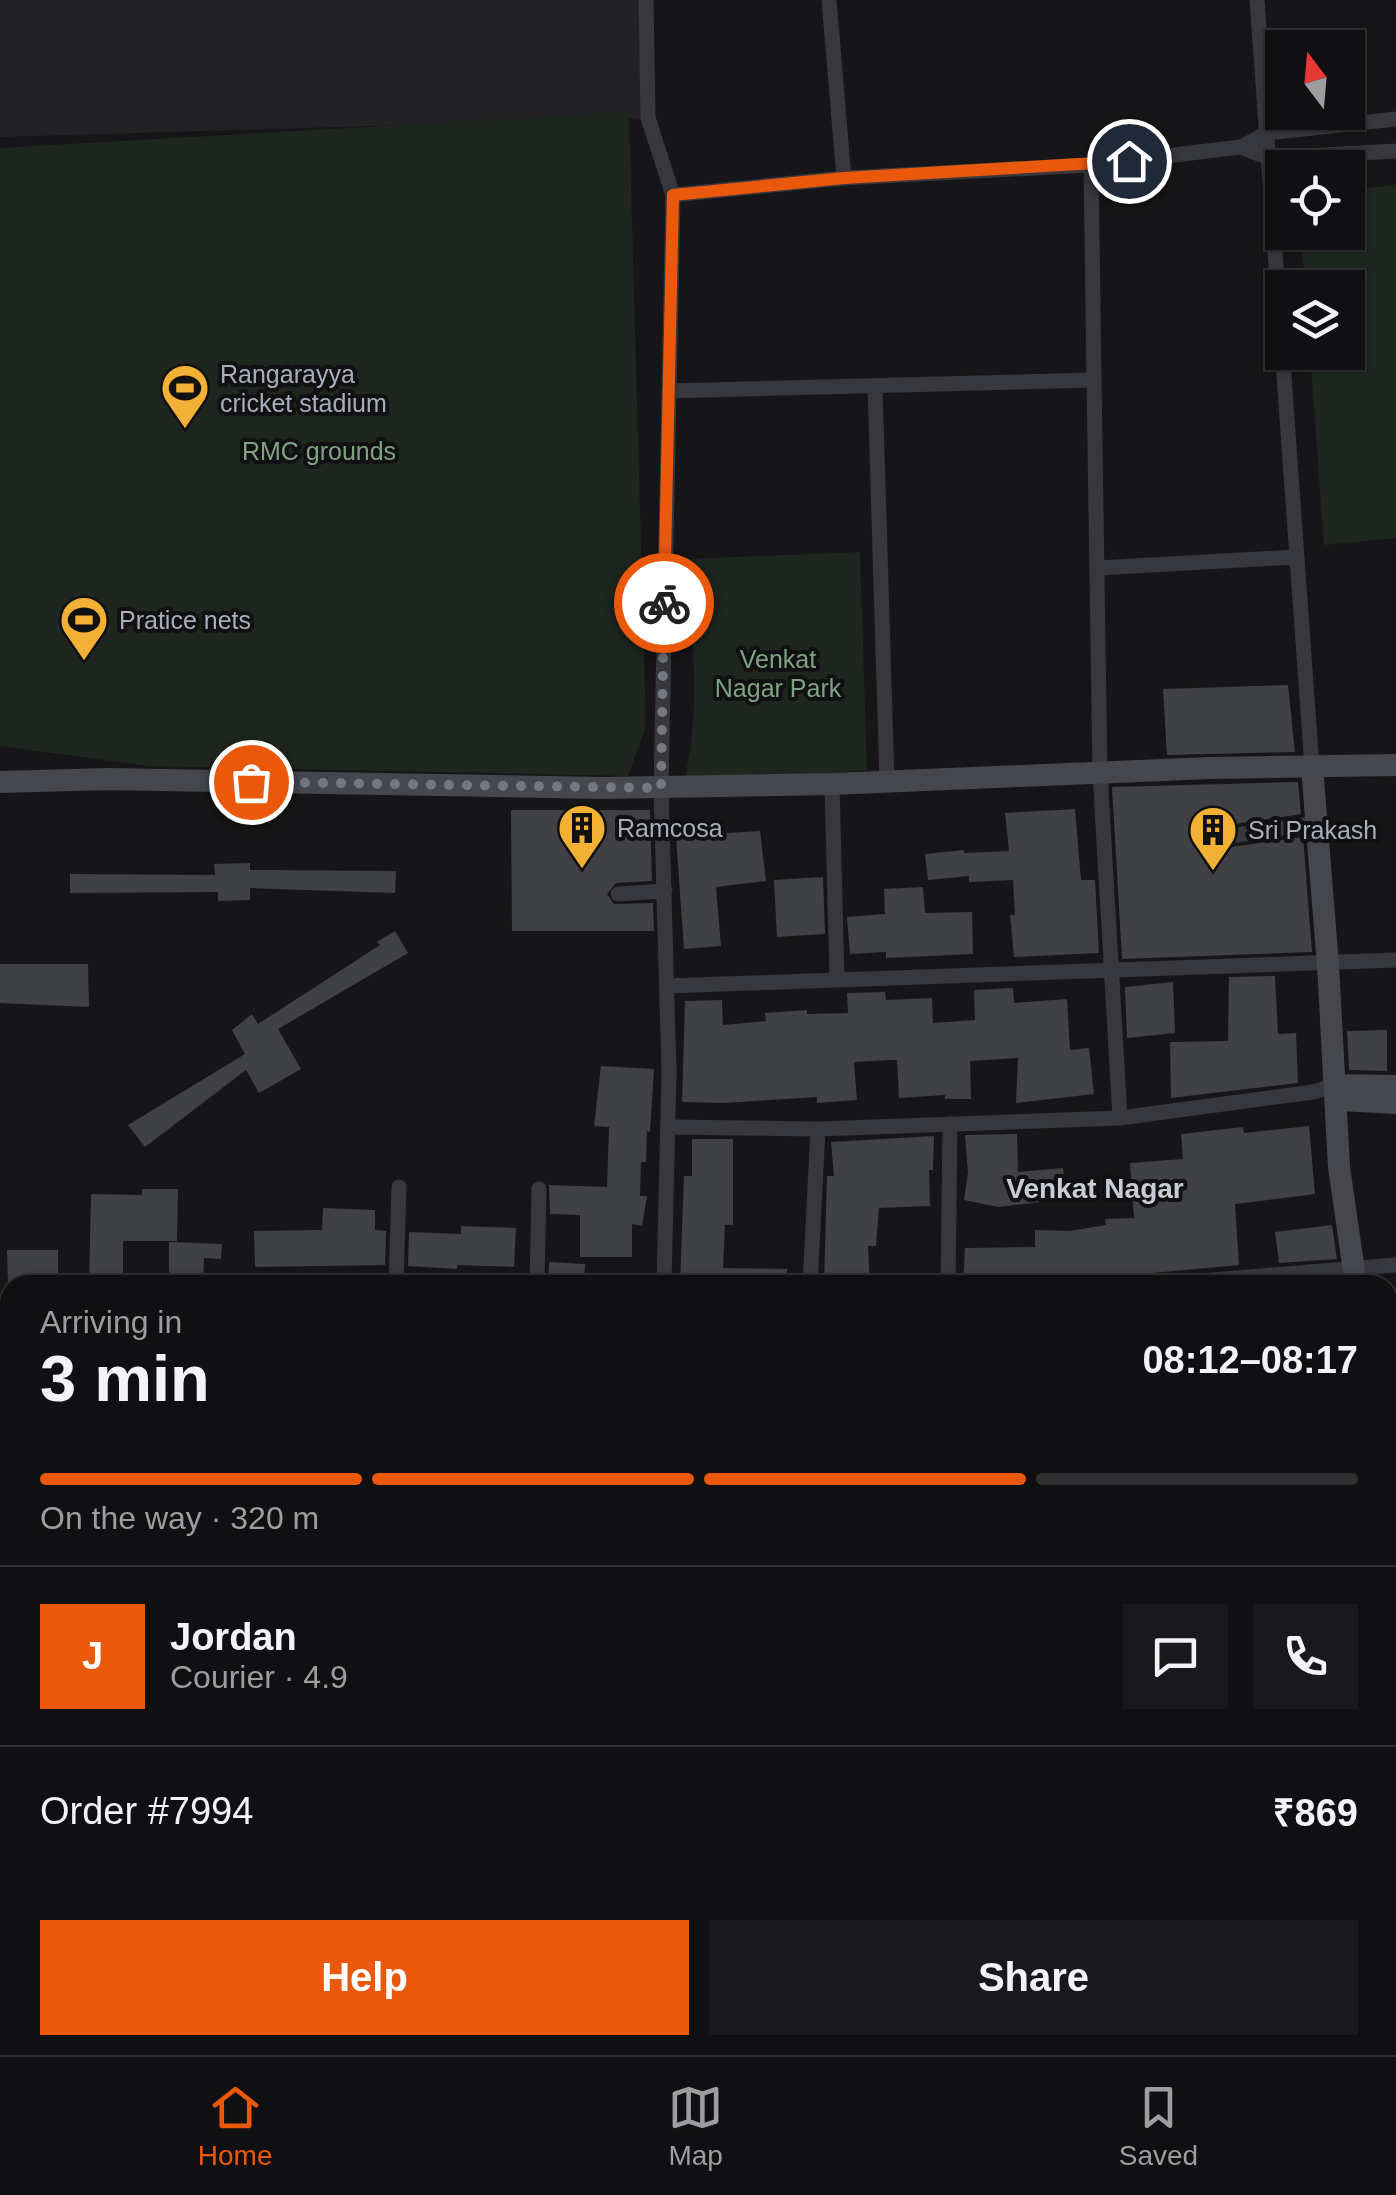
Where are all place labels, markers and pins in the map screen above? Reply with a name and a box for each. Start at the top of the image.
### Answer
pin [1087,119,1172,204]
place label: Rangarayya cricket stadium [220,360,387,417]
sports icon: Rangarayya cricket stadium [159,362,211,430]
sports icon: Pratice nets [58,594,110,662]
place label: Pratice nets [119,606,251,634]
pin [209,740,294,825]
building icon: Ramcosa [556,802,608,870]
building icon: Sri Prakash [1187,804,1239,872]
place label: Ramcosa [617,814,723,842]
place label: Sri Prakash [1248,816,1377,844]

